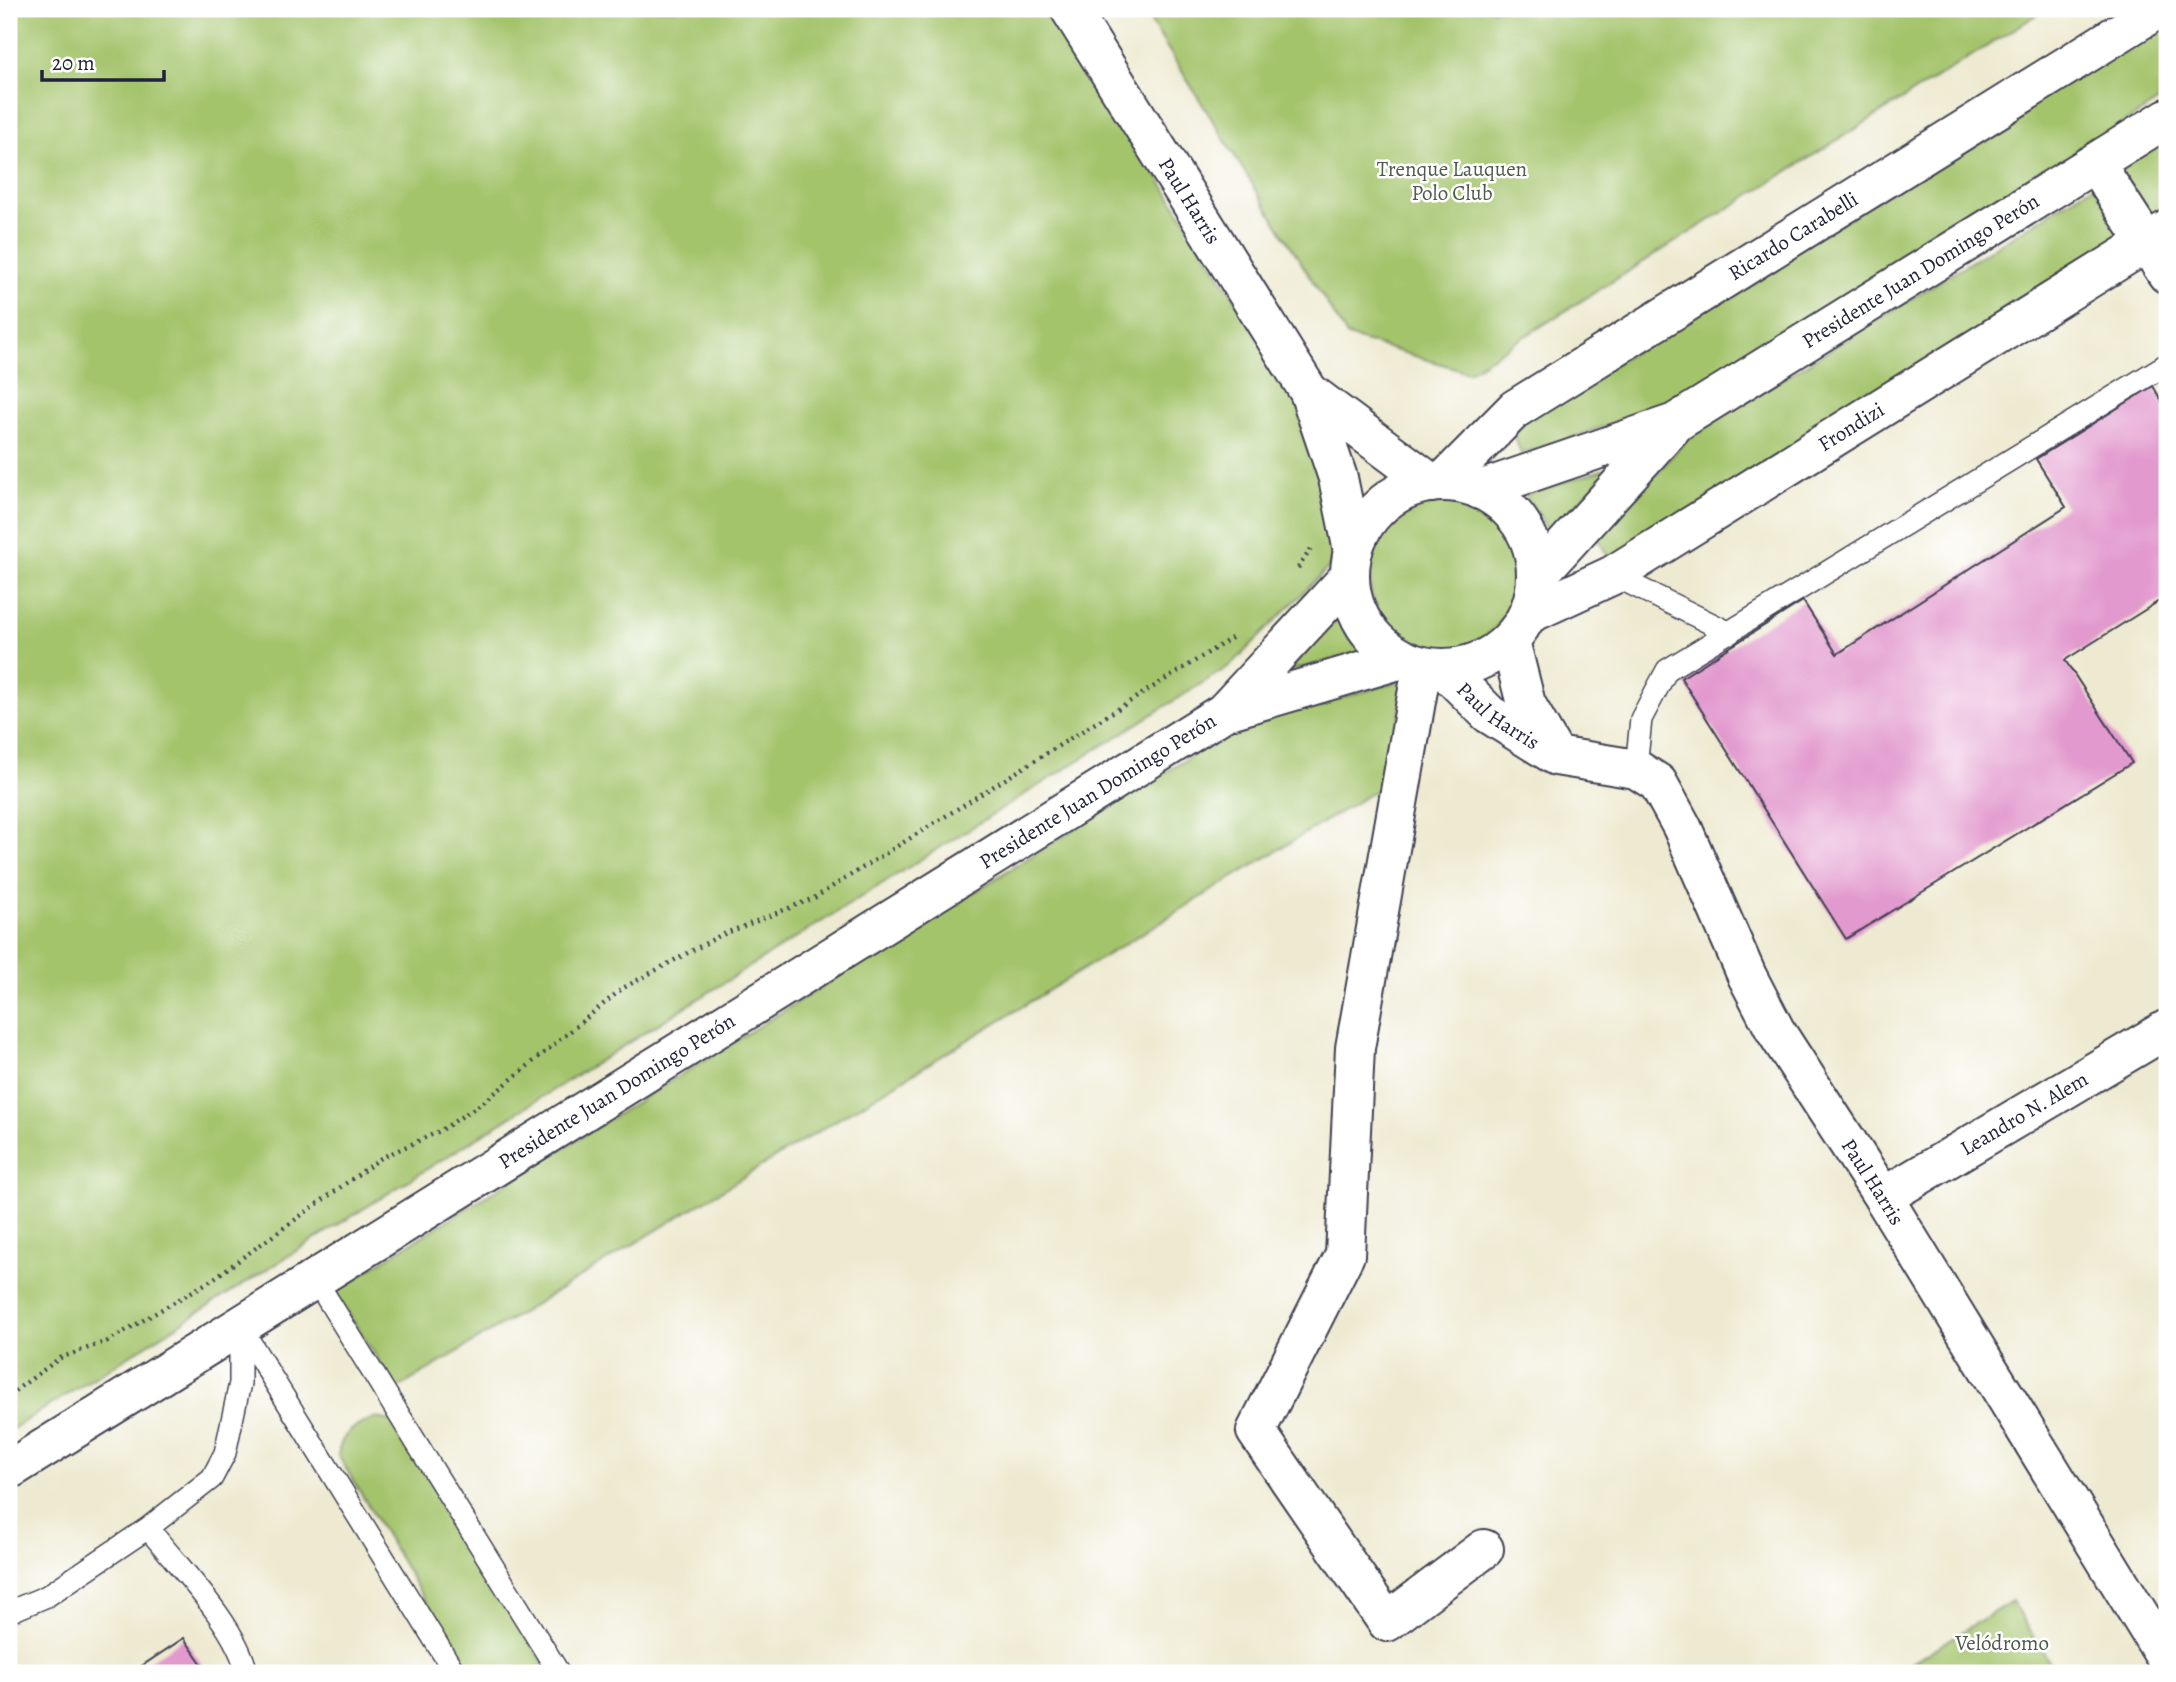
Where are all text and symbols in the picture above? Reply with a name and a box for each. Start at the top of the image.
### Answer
scale bar [42,38,164,82]
text: 20 m [52,49,95,77]
street label: Paul Harris [1152,152,1227,249]
park label: Trenque Lauquen Polo Club [1377,155,1527,207]
street label: Ricardo Carabelli [1723,185,1863,287]
street label: Presidente Juan Domingo Perón [1797,187,2044,355]
street label: Frondizi [1813,396,1889,458]
street label: Paul Harris [1451,676,1545,756]
street label: Presidente Juan Domingo Perón [974,706,1221,875]
street label: Presidente Juan Domingo Perón [493,1007,740,1175]
street label: Leandro N. Alem [1955,1065,2093,1162]
street label: Paul Harris [1835,1133,1911,1230]
park label: Velódromo [1954,1629,2049,1657]

